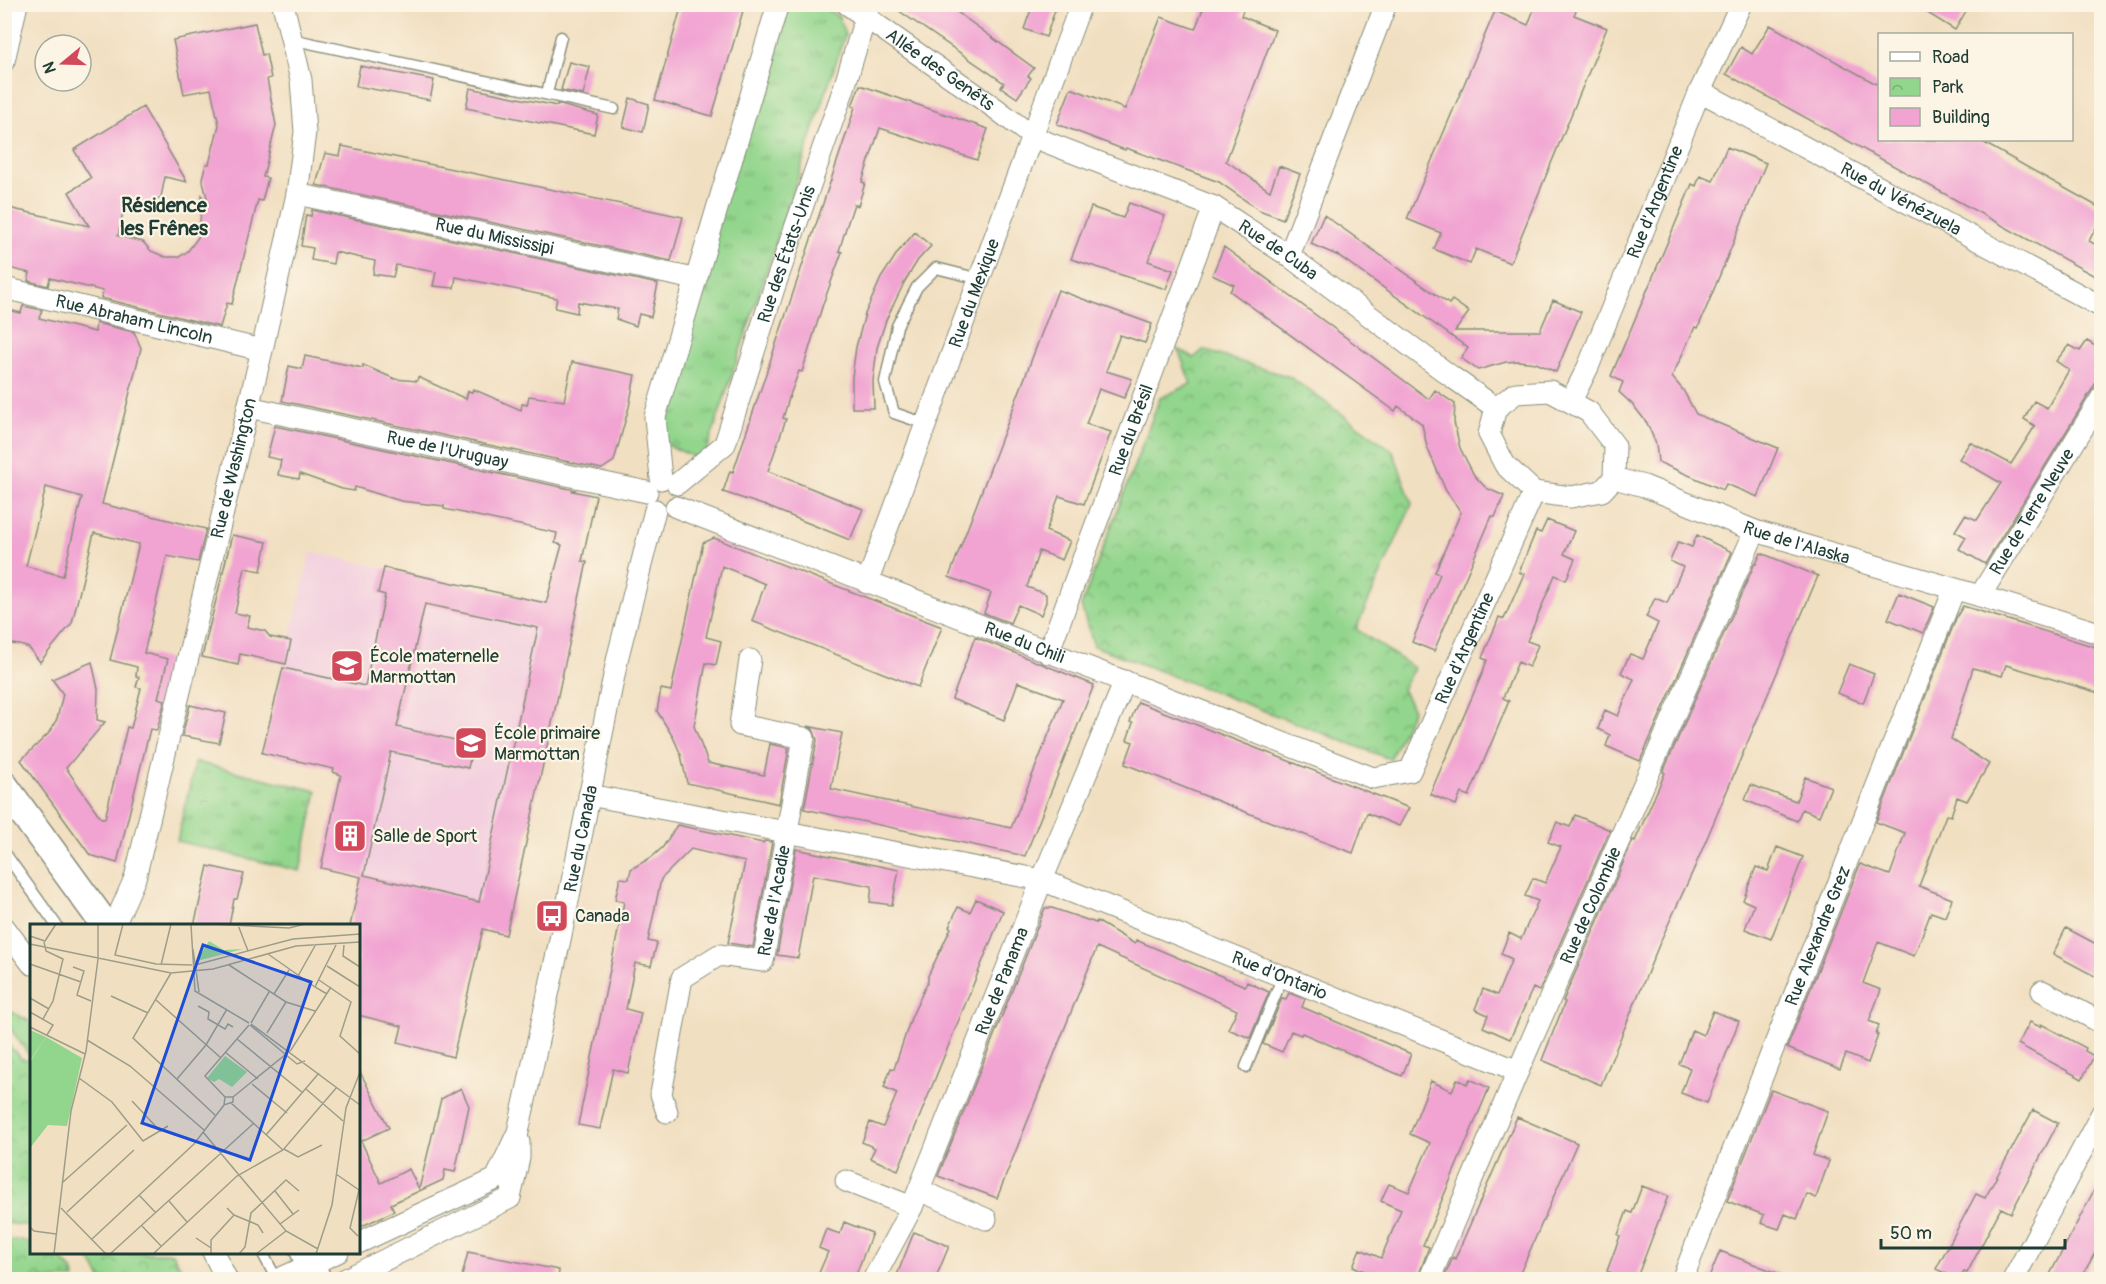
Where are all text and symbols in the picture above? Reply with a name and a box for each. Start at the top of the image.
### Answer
street label: Allée des Genêts [881,23,999,116]
north arrow [33,33,93,93]
legend [1878,33,2073,141]
text: Road [1932,46,1969,69]
text: N [38,59,61,76]
text: Park [1932,76,1964,99]
text: Building [1932,106,1990,129]
street label: Rue d'Argentine [1622,142,1688,262]
street label: Rue du Vénézuela [1836,157,1965,241]
street label: Rue des États-Unis [752,182,820,326]
district label: Résidence les Frênes [120,193,208,241]
street label: Rue du Mississipi [433,212,556,260]
street label: Rue de Cuba [1234,215,1323,285]
street label: Rue du Mexique [943,235,1005,351]
street label: Rue Abraham Lincoln [53,289,215,349]
street label: Rue du Brésil [1104,381,1159,479]
street label: Rue de Washington [206,396,262,541]
street label: Rue de l'Uruguay [385,425,511,474]
street label: Rue de Terre Neuve [1984,444,2079,579]
street label: Rue de l'Alaska [1740,516,1853,569]
street label: Rue d'Argentine [1430,589,1500,707]
street label: Rue du Chili [981,616,1068,669]
place label: École maternelle Marmottan [370,645,499,689]
school or university icon: École maternelle Marmottan [329,648,365,684]
place label: École primaire Marmottan [494,722,600,766]
school or university icon: École primaire Marmottan [453,725,489,761]
street label: Rue du Canada [559,783,603,894]
building icon: Salle de Sport [332,818,368,854]
place label: Salle de Sport [373,825,478,848]
street label: Rue de Colombie [1555,843,1626,967]
street label: Rue de l'Acadie [753,844,796,958]
street label: Rue Alexandre Grez [1780,863,1856,1009]
bus stop icon: Canada [534,898,570,934]
place label: Canada [575,905,630,928]
inset map [30,924,360,1254]
street label: Rue de Panama [970,924,1034,1038]
street label: Rue d'Ontario [1228,946,1331,1005]
scale bar [1881,1212,2066,1250]
text: 50 m [1890,1222,1932,1245]

